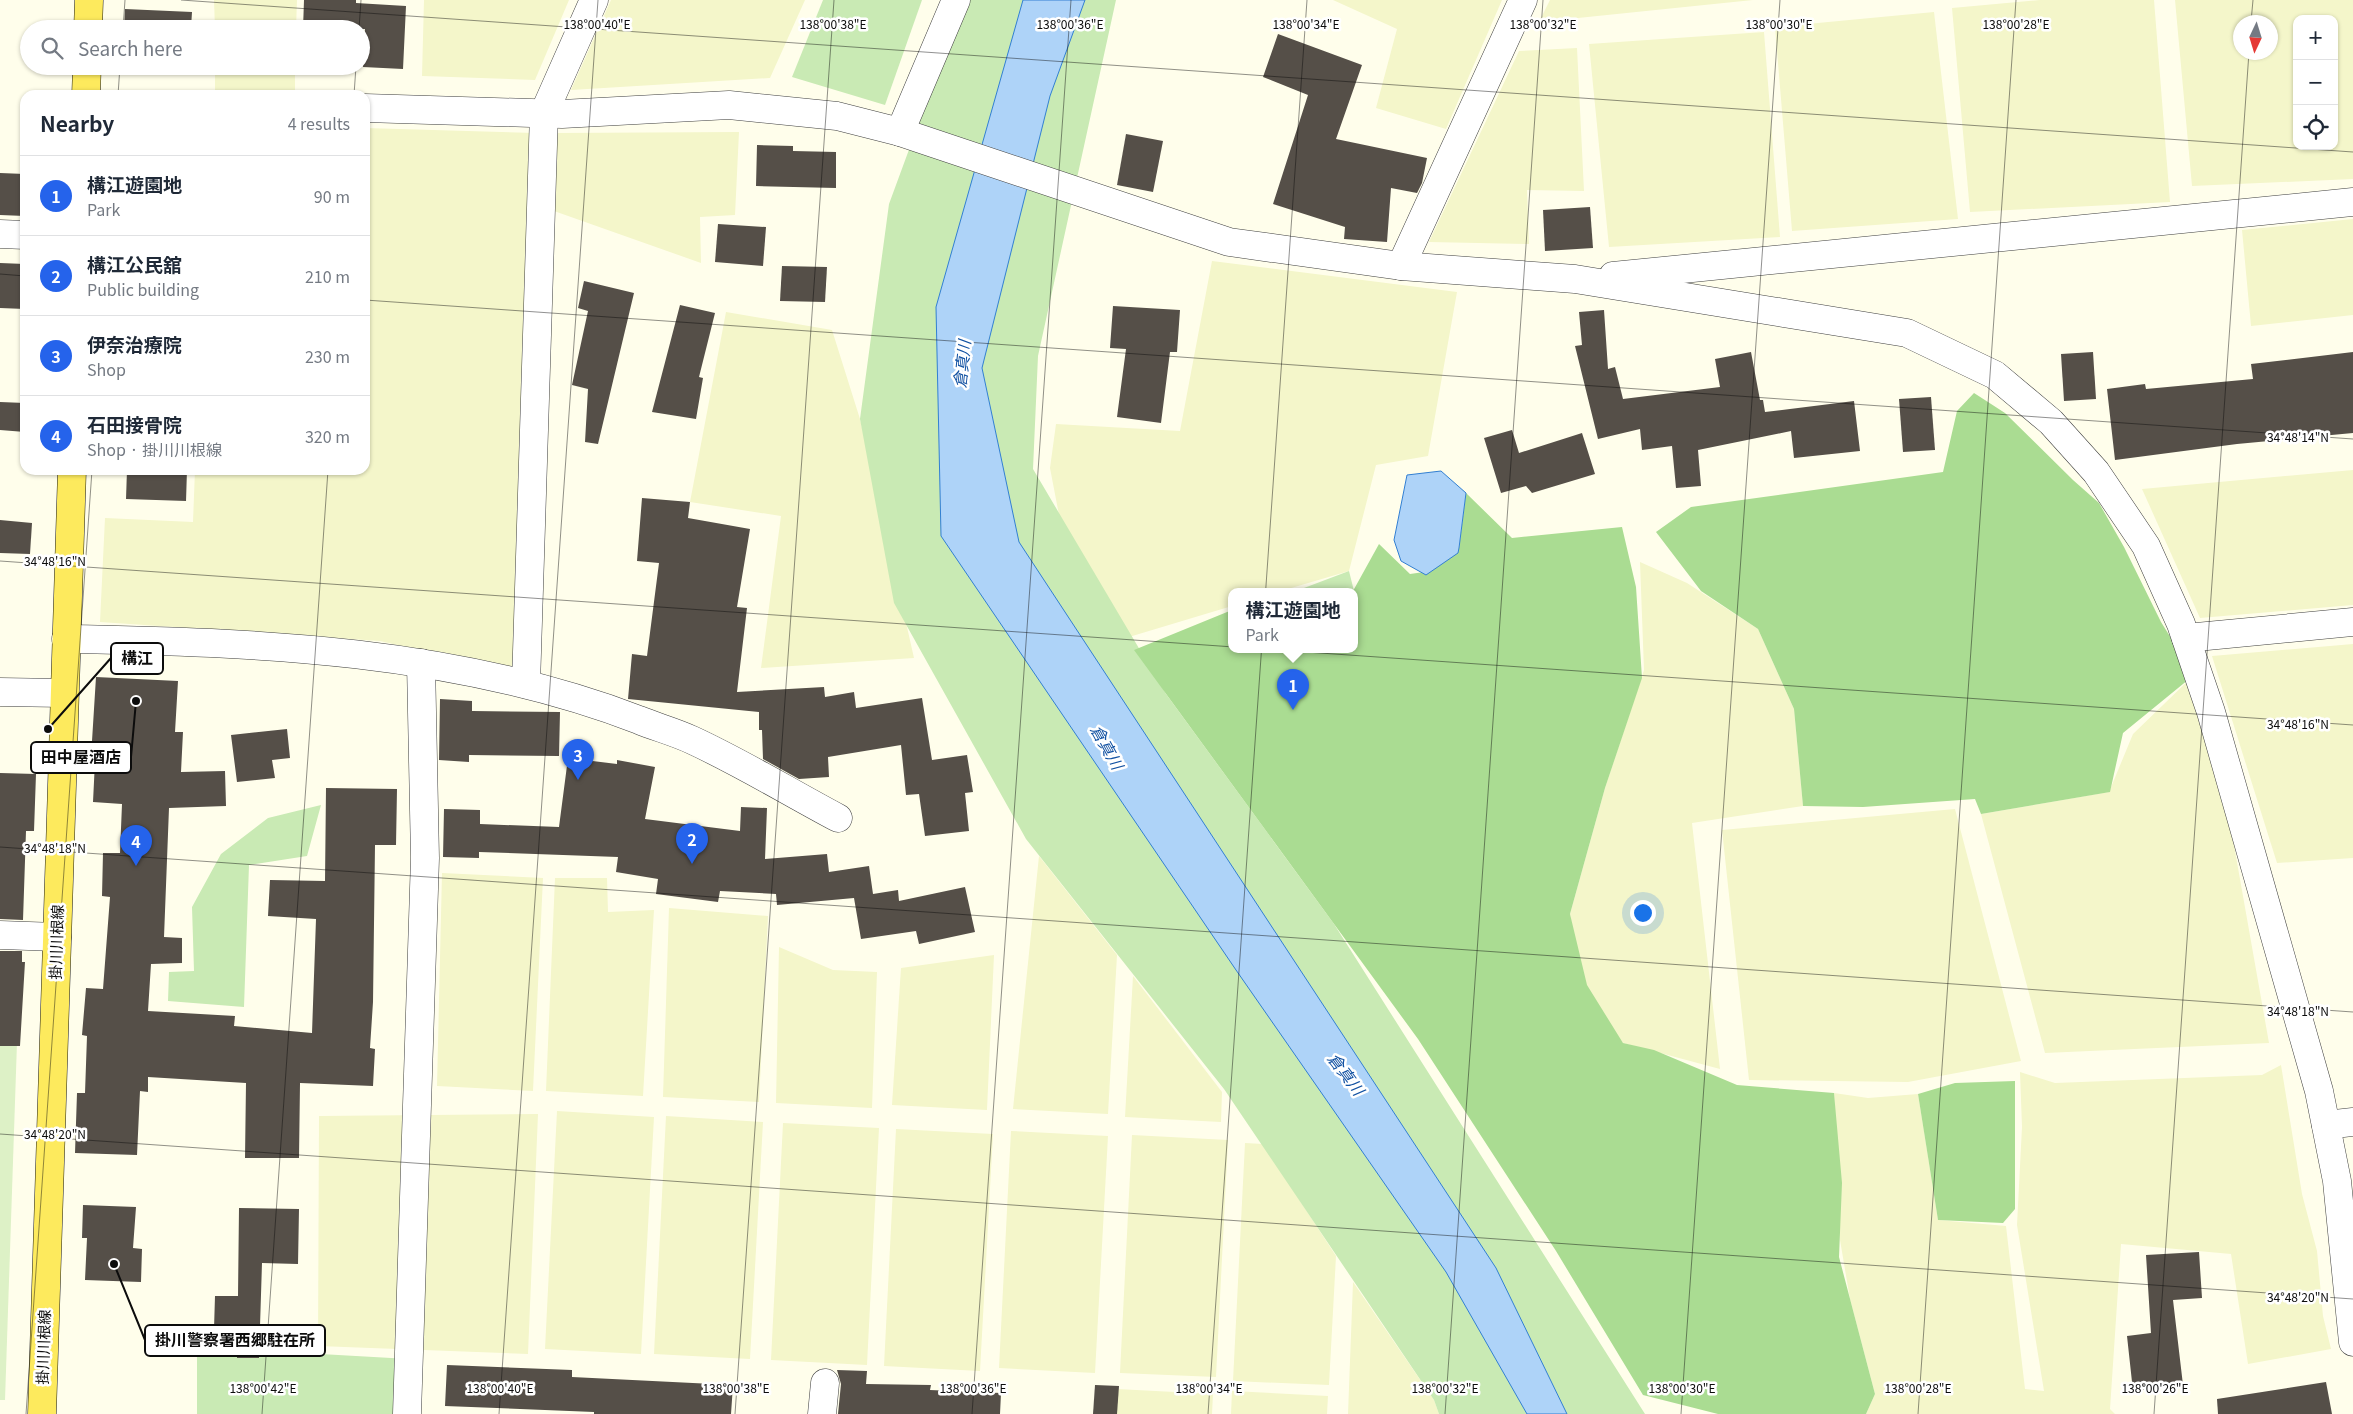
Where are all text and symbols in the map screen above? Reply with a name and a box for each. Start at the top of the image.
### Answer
text: 138°00'40"E [563,15,631,32]
text: 138°00'38"E [799,15,867,32]
text: 138°00'36"E [1036,15,1104,32]
text: 138°00'34"E [1272,15,1340,32]
text: 138°00'32"E [1509,15,1577,32]
text: 138°00'30"E [1745,15,1813,32]
text: 138°00'28"E [1982,15,2050,32]
north arrow [2233,15,2278,60]
map controls [2293,15,2338,150]
button: + [2293,15,2338,60]
search box [20,20,370,75]
icon: search [38,34,66,62]
text: Search here [78,34,182,61]
button: − [2293,60,2338,105]
button: locate [2293,105,2338,150]
text: Nearby [40,108,114,138]
text: 4 results [288,111,350,135]
text: 構江遊園地 [87,170,182,197]
text: 1 [51,184,61,208]
text: 90 m [314,184,350,208]
text: Park [87,197,120,221]
text: 構江公民舘 [87,250,182,277]
text: 2 [51,264,61,288]
text: 210 m [305,264,350,288]
text: Public building [87,277,199,301]
text: 伊奈治療院 [87,330,182,357]
water label: 倉真川 [947,337,976,389]
text: 3 [51,344,61,368]
text: 230 m [305,344,350,368]
text: Shop [87,357,126,381]
text: 石田接骨院 [87,410,182,437]
text: 4 [51,424,61,448]
text: 320 m [305,424,350,448]
text: 34°48'14"N [2267,428,2329,445]
text: Shop · 掛川川根線 [87,437,222,461]
text: 34°48'16"N [24,552,86,569]
popup [1228,588,1358,653]
text: 構江遊園地 [1245,595,1341,622]
text: Park [1245,622,1279,646]
callout: 構江 [111,643,163,674]
text: 構江 [121,645,153,669]
pin: 1 [1277,669,1309,710]
text: 34°48'16"N [2267,715,2329,732]
water label: 倉真川 [1086,720,1131,775]
pin: 3 [562,739,594,780]
callout: 田中屋酒店 [31,742,131,773]
text: 田中屋酒店 [41,744,121,768]
pin: 2 [676,823,708,864]
pin: 4 [120,825,152,866]
text: 34°48'18"N [24,839,86,856]
your location [1630,900,1656,926]
street label: 掛川川根線 [44,904,67,980]
text: 34°48'18"N [2267,1002,2329,1019]
water label: 倉真川 [1323,1047,1372,1101]
text: 34°48'20"N [24,1125,86,1142]
text: 34°48'20"N [2267,1288,2329,1305]
street label: 掛川川根線 [31,1309,54,1385]
callout: 掛川警察署西郷駐在所 [145,1325,325,1356]
text: 掛川警察署西郷駐在所 [155,1327,315,1351]
text: 138°00'42"E [229,1379,297,1396]
text: 138°00'40"E [466,1379,534,1396]
text: 138°00'38"E [702,1379,770,1396]
text: 138°00'36"E [939,1379,1007,1396]
text: 138°00'34"E [1175,1379,1243,1396]
text: 138°00'32"E [1411,1379,1479,1396]
text: 138°00'30"E [1648,1379,1716,1396]
text: 138°00'28"E [1884,1379,1952,1396]
text: 138°00'26"E [2121,1379,2189,1396]

